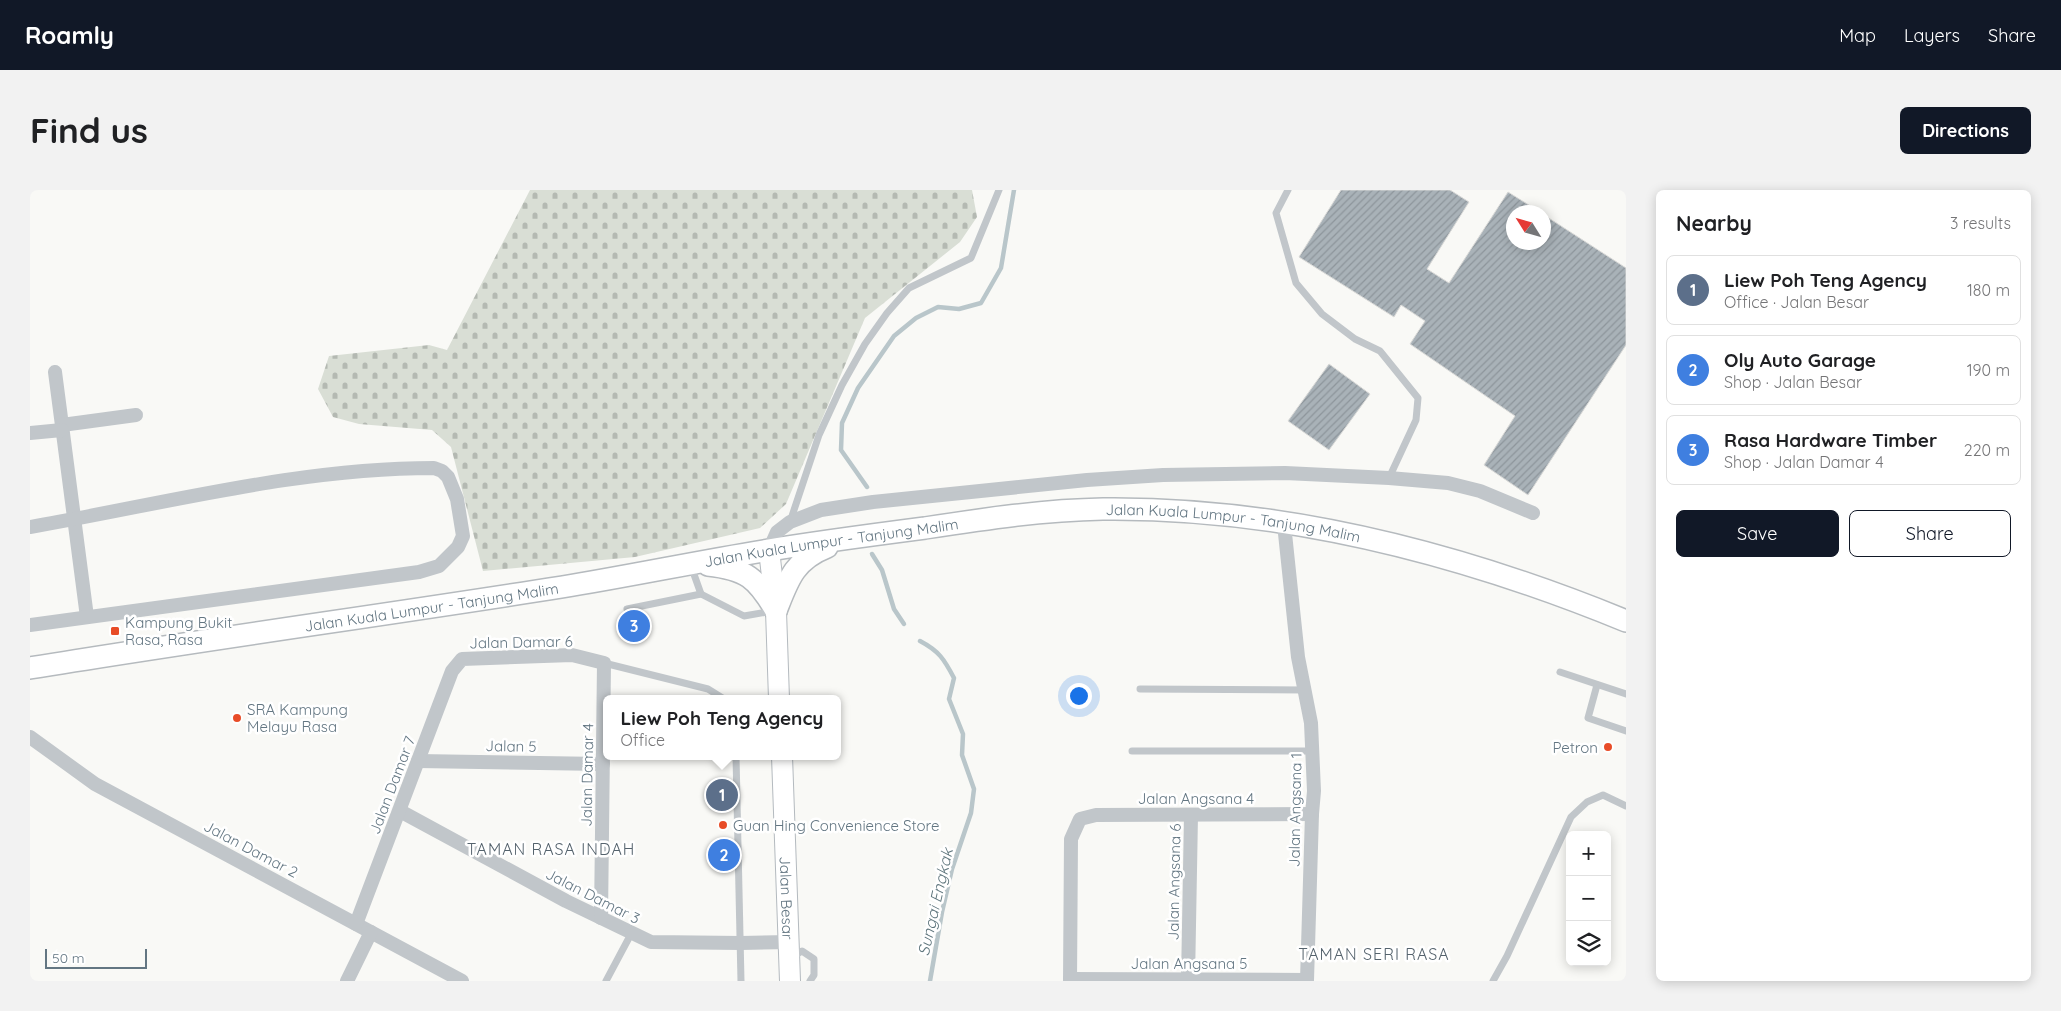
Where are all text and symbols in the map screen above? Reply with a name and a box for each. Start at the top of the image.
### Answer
text: Roamly [25,20,114,50]
text: Map [1839,24,1876,47]
text: Layers [1904,24,1960,47]
text: Share [1988,24,2036,47]
button: Directions [1900,107,2031,154]
text: Find us [30,108,148,152]
north arrow [1506,205,1551,250]
text: Nearby [1676,210,1752,236]
text: 3 results [1950,213,2011,233]
text: Liew Poh Teng Agency [1724,268,1927,292]
text: 1 [1690,280,1696,300]
text: 180 m [1967,280,2010,300]
text: Office · Jalan Besar [1724,292,1869,312]
text: Oly Auto Garage [1724,348,1876,372]
text: 2 [1688,360,1698,380]
text: 190 m [1967,360,2010,380]
text: Shop · Jalan Besar [1724,372,1862,392]
text: Rasa Hardware Timber [1724,428,1937,452]
text: 3 [1689,440,1697,460]
text: 220 m [1964,440,2010,460]
text: Shop · Jalan Damar 4 [1724,452,1884,472]
street label: Jalan Kuala Lumpur - Tanjung Malim [1105,499,1362,546]
button: Save [1676,510,1839,557]
button: Share [1849,510,2011,557]
street label: Jalan Kuala Lumpur - Tanjung Malim [702,514,960,571]
street label: Jalan Kuala Lumpur - Tanjung Malim [303,578,560,635]
pin: 3 [618,607,650,645]
place label: Kampung Bukit Rasa, Rasa [125,613,232,649]
marker: Kampung Bukit Rasa, Rasa [109,625,121,637]
street label: Jalan Damar 6 [469,632,573,652]
your location [1066,683,1092,709]
popup [603,695,841,760]
place label: SRA Kampung Melayu Rasa [247,700,348,736]
text: Liew Poh Teng Agency [621,706,823,730]
marker: SRA Kampung Melayu Rasa [231,712,243,724]
street label: Jalan Damar 4 [577,723,597,827]
text: Office [621,730,665,750]
street label: Jalan Damar 7 [365,733,419,837]
street label: Jalan 5 [485,736,537,756]
place label: Petron [1552,738,1598,757]
marker: Petron [1602,741,1614,753]
street label: Jalan Angsana 1 [1285,753,1305,867]
pin: 1 [706,776,738,814]
street label: Jalan Angsana 4 [1138,789,1254,808]
street label: Jalan Damar 2 [201,816,301,882]
place label: Guan Hing Convenience Store [733,816,940,835]
marker: Guan Hing Convenience Store [717,819,729,831]
street label: Jalan Angsana 6 [1163,823,1185,941]
map controls [1566,831,1611,966]
button: + [1566,831,1611,876]
pin: 2 [708,836,740,874]
district label: TAMAN RASA INDAH [467,839,635,859]
water label: Sungai Engkak [913,845,957,958]
street label: Jalan Besar [776,856,798,940]
street label: Jalan Damar 3 [543,864,643,928]
button: − [1566,876,1611,921]
button: layers [1566,921,1611,966]
district label: TAMAN SERI RASA [1298,944,1450,964]
scale bar [45,946,148,969]
text: 50 m [52,949,85,967]
street label: Jalan Angsana 5 [1131,954,1247,973]

